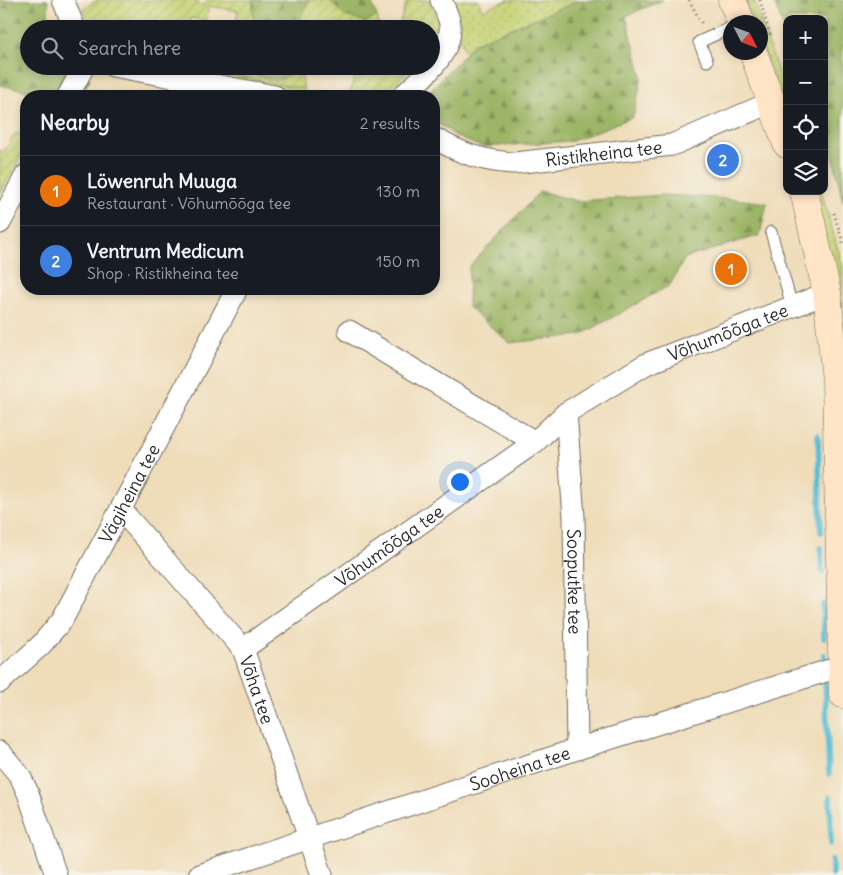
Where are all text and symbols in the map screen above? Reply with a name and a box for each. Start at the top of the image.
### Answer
north arrow [723,15,768,60]
map controls [783,15,828,195]
button: + [783,15,828,60]
search box [20,20,440,75]
icon: search [38,34,66,62]
text: Search here [78,36,181,60]
button: − [783,60,828,105]
button: locate [783,105,828,150]
text: Nearby [40,109,110,136]
text: 2 results [360,113,420,133]
street label: Ristikheina tee [544,135,663,171]
pin: 2 [707,141,739,179]
button: layers [783,150,828,195]
text: Löwenruh Muuga [87,169,237,193]
text: 1 [53,181,59,201]
text: 130 m [376,181,420,201]
text: Restaurant · Võhumõõga tee [87,193,291,213]
text: Ventrum Medicum [87,239,244,263]
pin: 1 [715,250,747,288]
text: 2 [52,251,60,271]
text: 150 m [376,251,420,271]
text: Shop · Ristikheina tee [87,263,239,283]
street label: Võhumõõga tee [664,298,791,366]
street label: Vägiheina tee [93,440,165,547]
your location [447,469,473,495]
street label: Võhumõõga tee [330,499,448,592]
street label: Sooputke tee [563,529,587,635]
street label: Võha tee [235,652,280,727]
street label: Sooheina tee [466,741,573,796]

